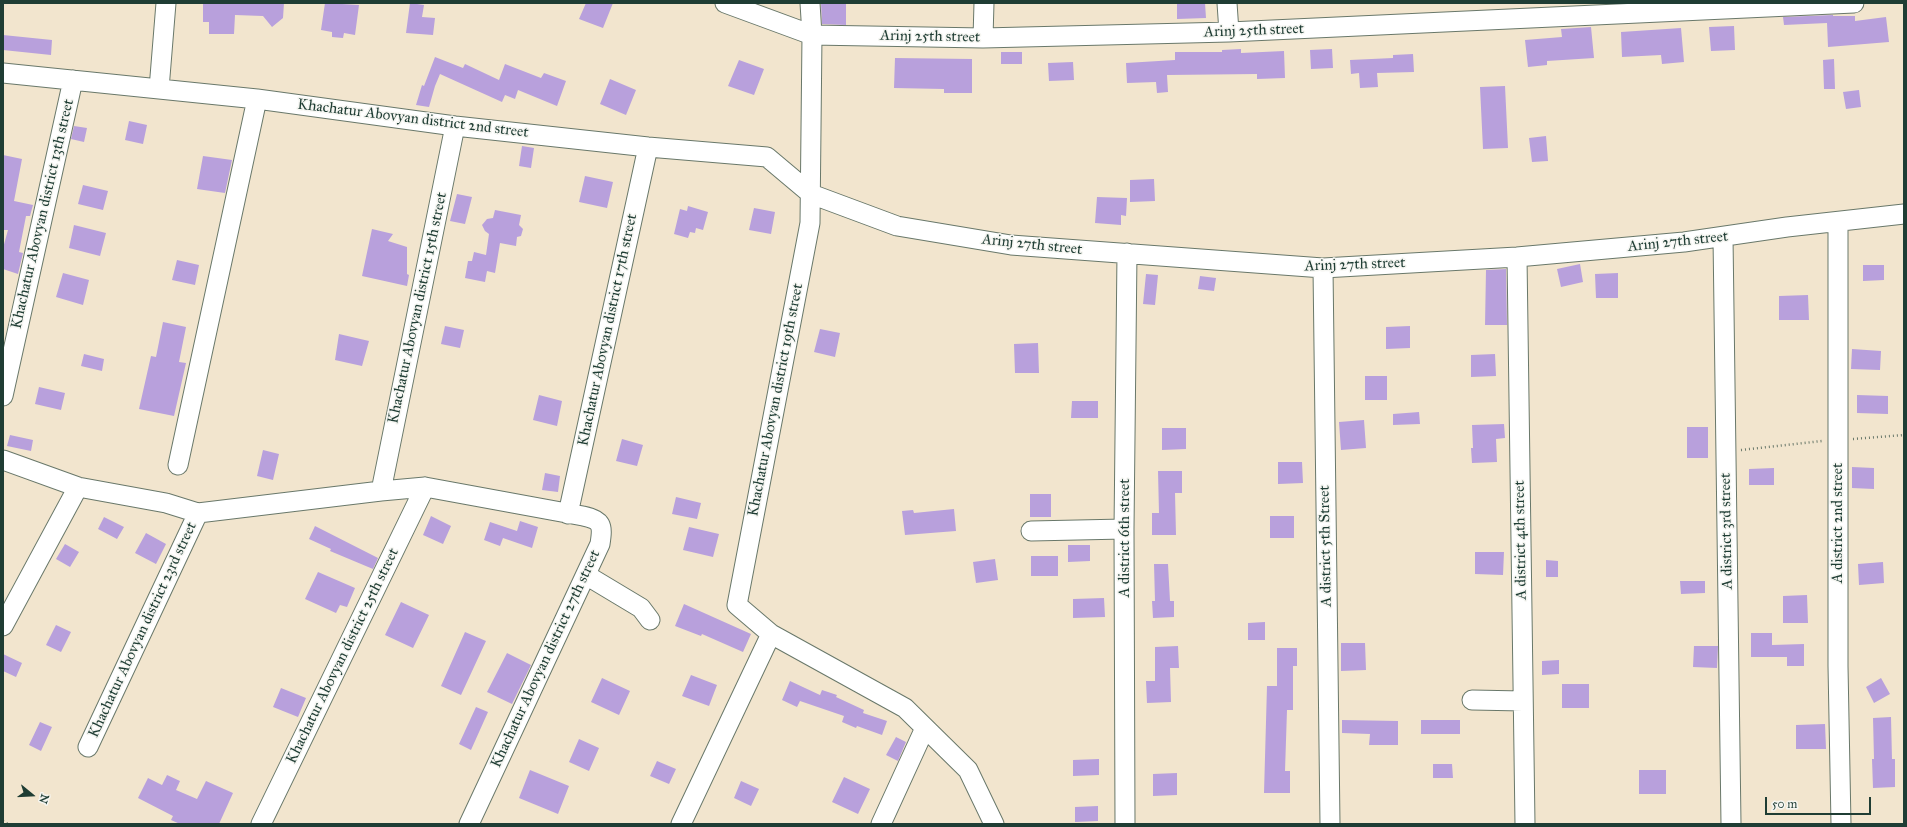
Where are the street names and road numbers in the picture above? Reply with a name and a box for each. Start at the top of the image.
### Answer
street label: Arinj 25th street [1204,20,1304,42]
street label: Arinj 25th street [880,27,980,47]
street label: Khachatur Abovyan district 2nd street [296,96,530,142]
street label: Khachatur Abovyan district 13th street [8,97,78,331]
street label: Khachatur Abovyan district 15th street [385,191,451,425]
street label: Khachatur Abovyan district 17th street [575,212,641,448]
street label: Arinj 27th street [1627,228,1729,256]
street label: Arinj 27th street [981,231,1083,259]
street label: Arinj 27th street [1304,254,1406,276]
street label: Khachatur Abovyan district 19th street [745,282,807,518]
street label: A district 2nd street [1829,463,1847,583]
street label: A district 3rd street [1717,472,1737,590]
street label: A district 6th street [1116,479,1134,597]
street label: A district 4th street [1511,480,1531,600]
street label: A district 5th Street [1316,485,1336,607]
street label: Khachatur Abovyan district 23rd street [85,519,201,741]
street label: Khachatur Abovyan district 25th street [283,545,403,767]
street label: Khachatur Abovyan district 27th street [487,547,605,771]

